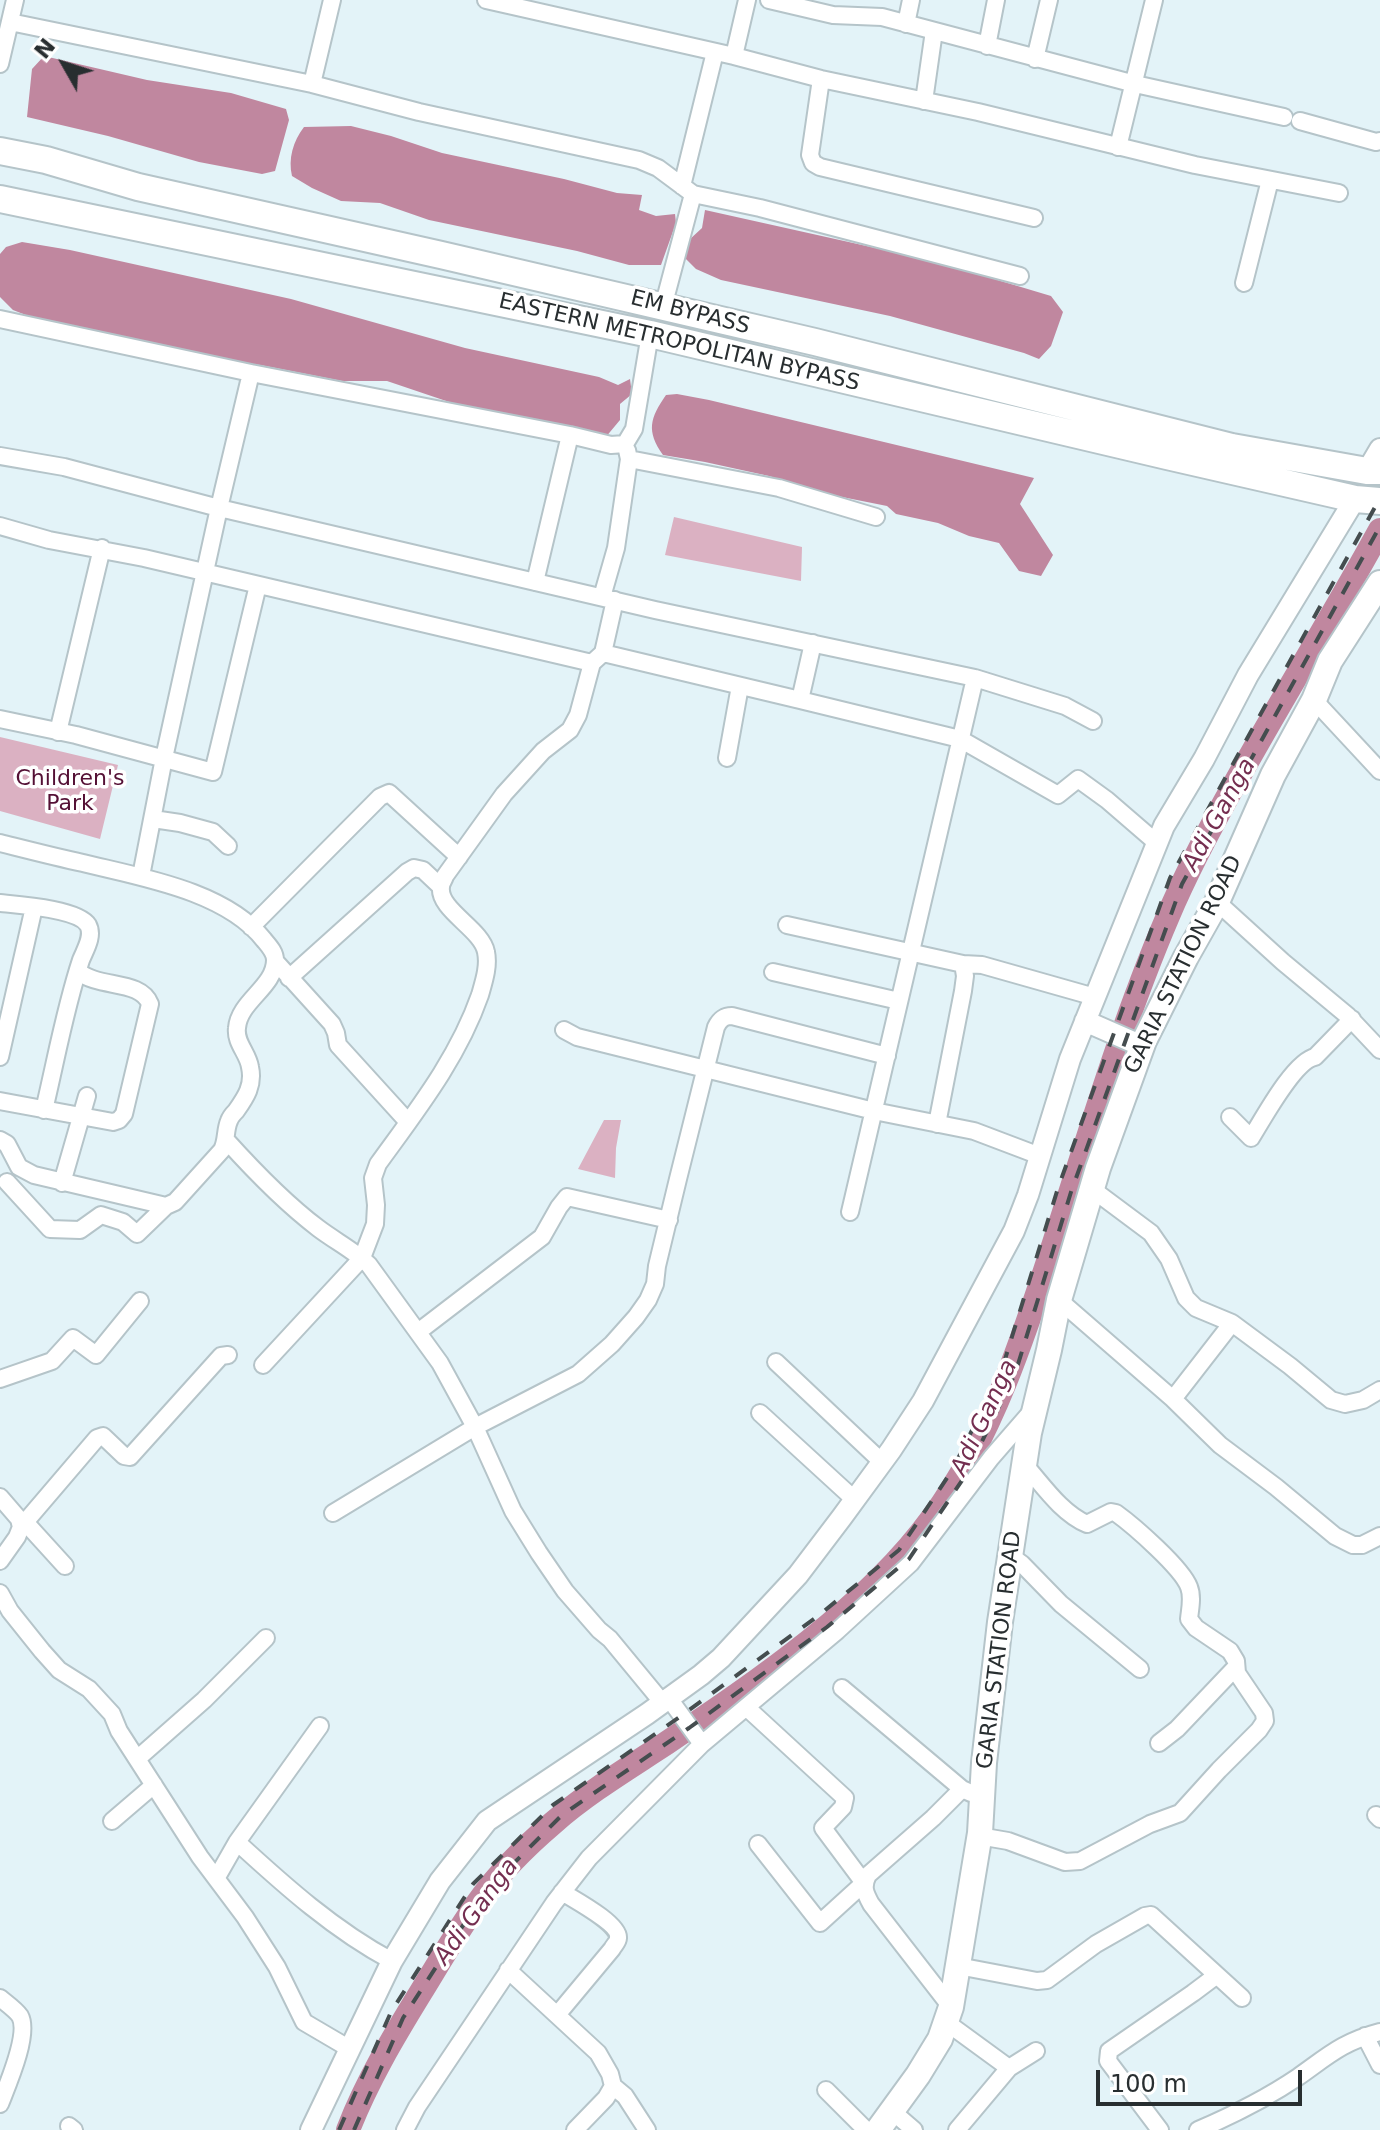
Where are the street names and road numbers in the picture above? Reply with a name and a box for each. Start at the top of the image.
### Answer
street label: EM BYPASS [628,285,752,341]
street label: EASTERN METROPOLITAN BYPASS [496,289,862,397]
street label: GARIA STATION ROAD [1120,851,1248,1079]
street label: GARIA STATION ROAD [972,1529,1028,1771]

